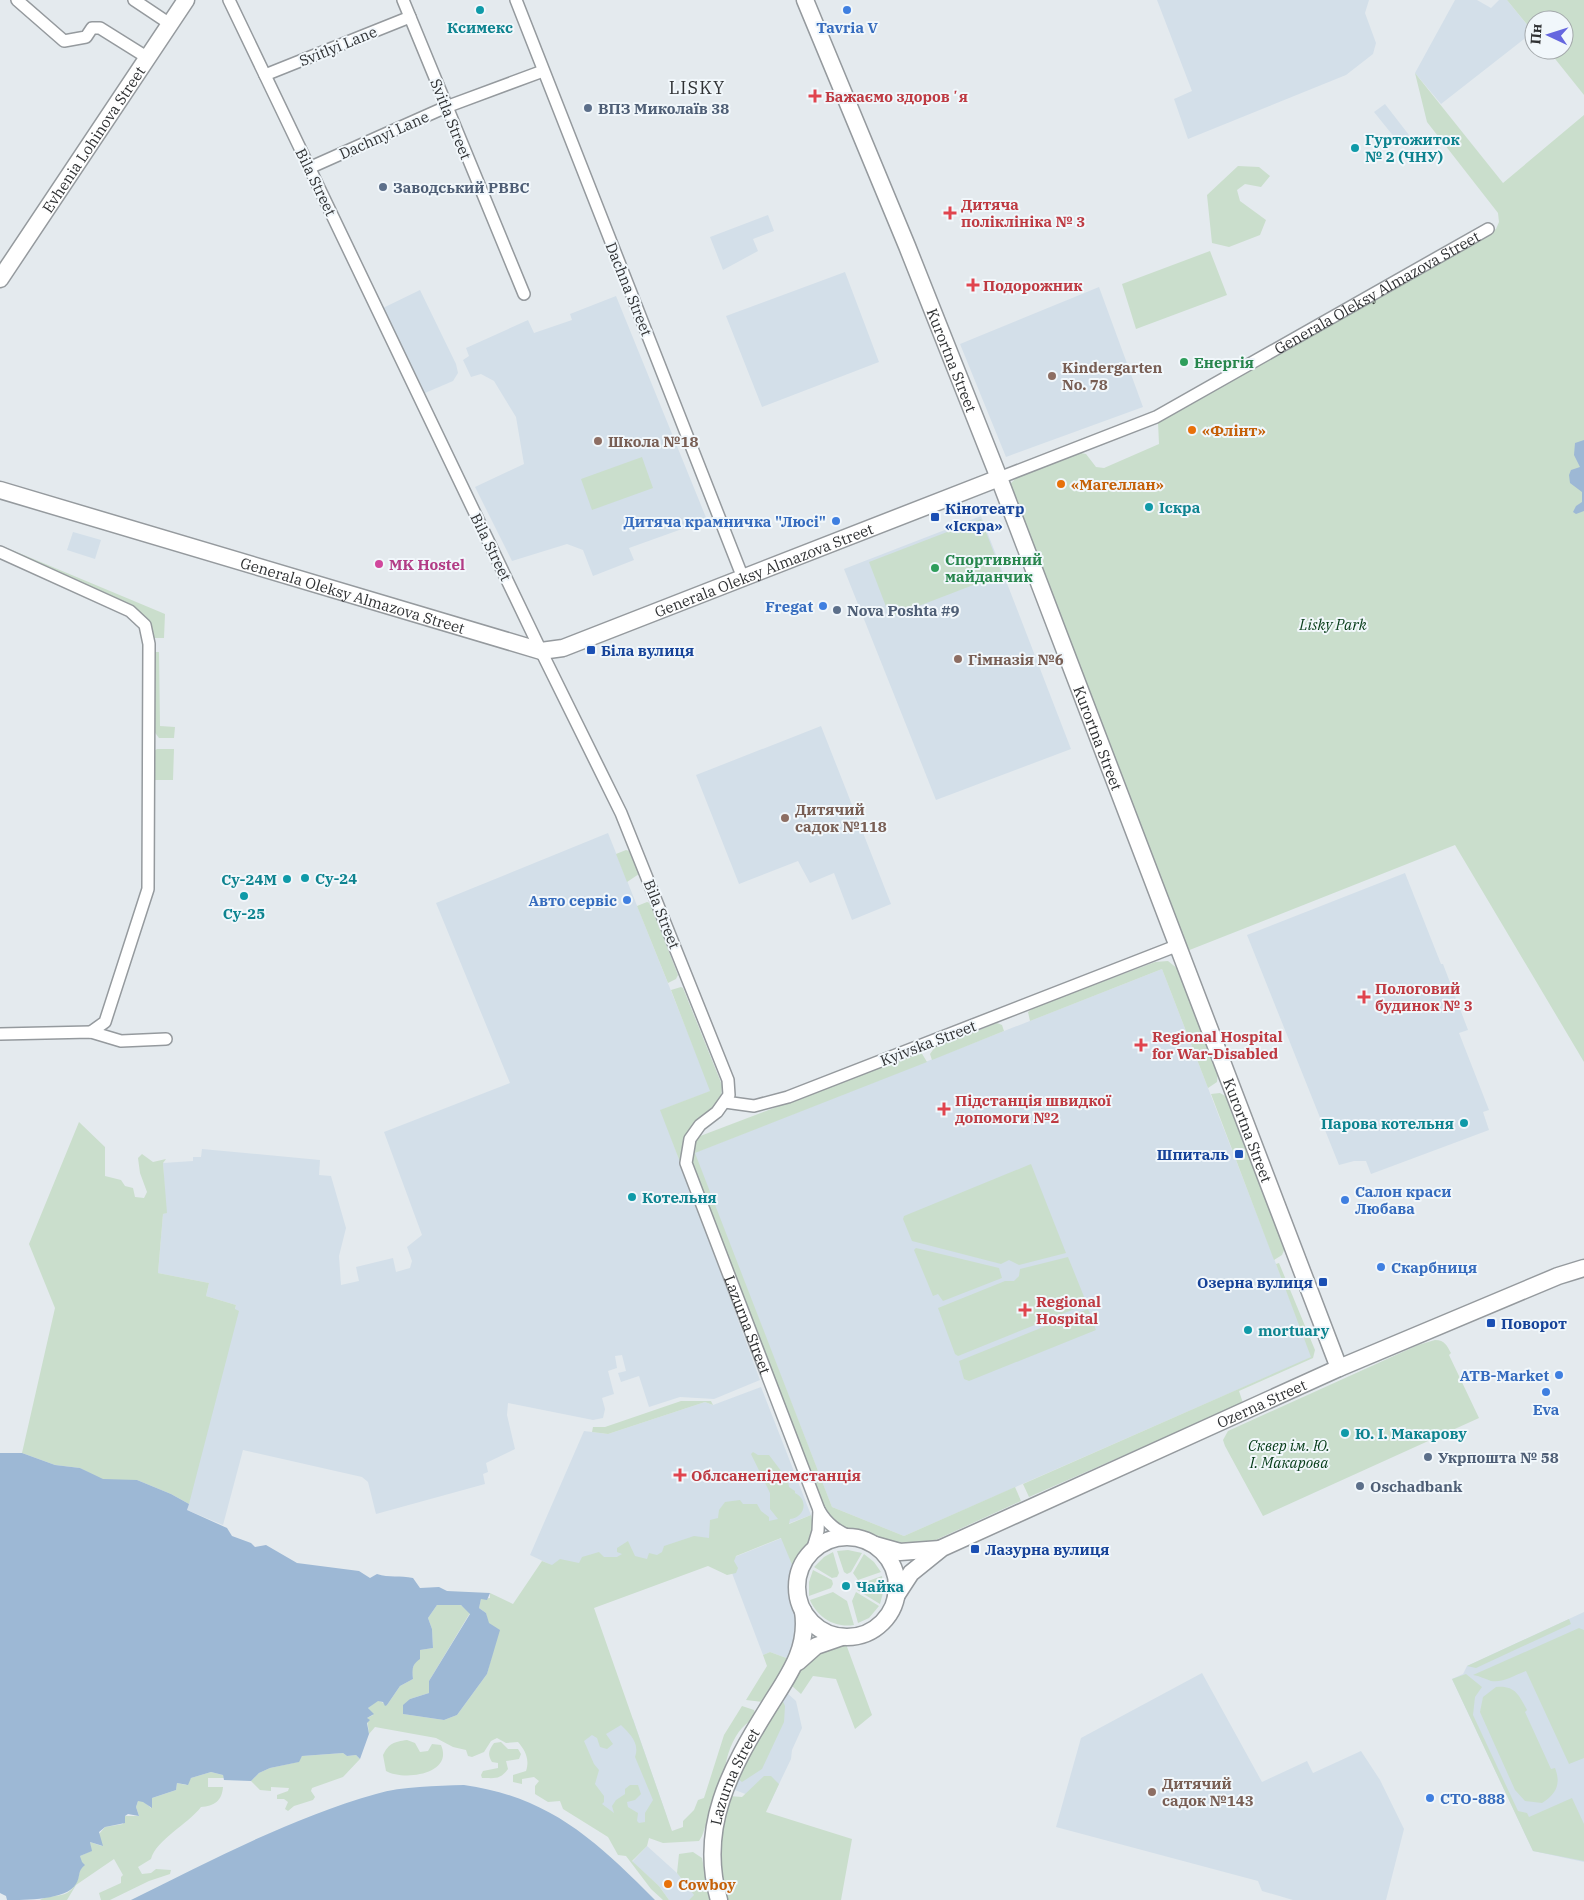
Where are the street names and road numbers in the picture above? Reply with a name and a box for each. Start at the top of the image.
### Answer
street label: Svitlyi Lane [296,22,380,70]
street label: Evhenia Lohinova Street [38,62,149,216]
street label: Svitla Street [426,76,476,162]
street label: Dachnyi Lane [336,107,432,163]
street label: Bila Street [291,145,341,219]
street label: Generala Oleksy Almazova Street [1271,226,1483,358]
street label: Dachna Street [602,239,656,339]
street label: Kurortna Street [923,305,981,415]
street label: Bila Street [466,510,516,584]
street label: Generala Oleksy Almazova Street [652,519,876,621]
street label: Generala Oleksy Almazova Street [238,553,467,637]
street label: Kurortna Street [1070,683,1127,793]
street label: Bila Street [640,877,684,951]
street label: Kyivska Street [877,1016,979,1070]
street label: Kurortna Street [1220,1075,1277,1185]
street label: Lazurna Street [720,1273,775,1377]
street label: Ozerna Street [1214,1375,1309,1432]
street label: Lazurna Street [706,1724,763,1827]

